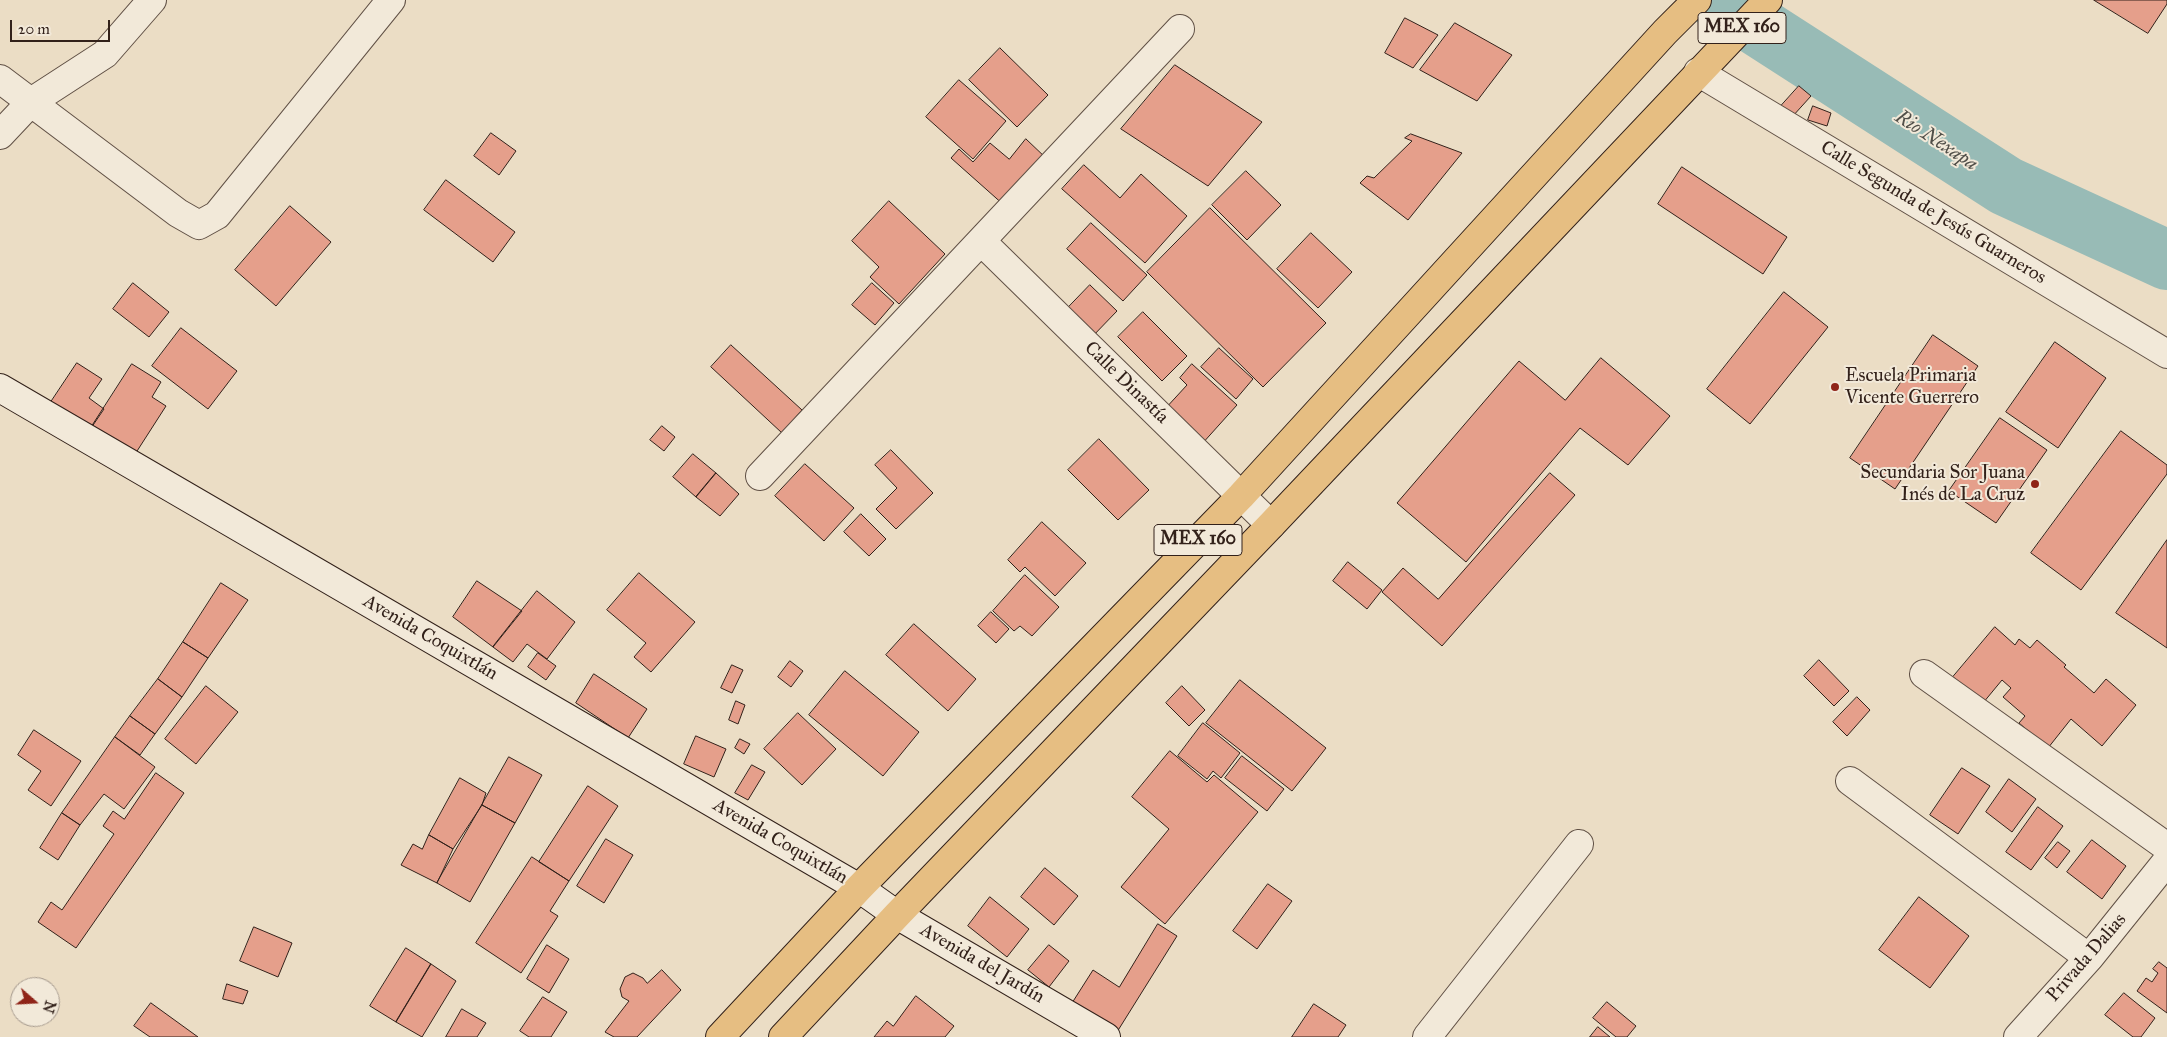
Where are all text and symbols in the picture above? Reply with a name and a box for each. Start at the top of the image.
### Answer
scale bar [12,10,112,42]
road number: MEX 160 [1698,12,1786,44]
text: 20 m [18,20,50,38]
water label: Rio Nexapa [1890,105,1982,177]
street label: Calle Segunda de Jesús Guarneros [1816,137,2050,289]
street label: Calle Dinastía [1079,337,1173,429]
place label: Escuela Primaria Vicente Guerrero [1845,365,1979,409]
marker: Escuela Primaria Vicente Guerrero [1829,381,1841,393]
place label: Secundaria Sor Juana Inés de La Cruz [1860,462,2025,506]
marker: Secundaria Sor Juana Inés de La Cruz [2029,478,2041,490]
road number: MEX 160 [1154,524,1242,556]
street label: Avenida Coquixtlán [359,590,501,686]
street label: Avenida Coquixtlán [709,794,851,890]
street label: Privada Dalias [2042,909,2132,1007]
street label: Avenida del Jardín [916,919,1048,1009]
north arrow [10,977,60,1027]
text: N [39,998,59,1015]

